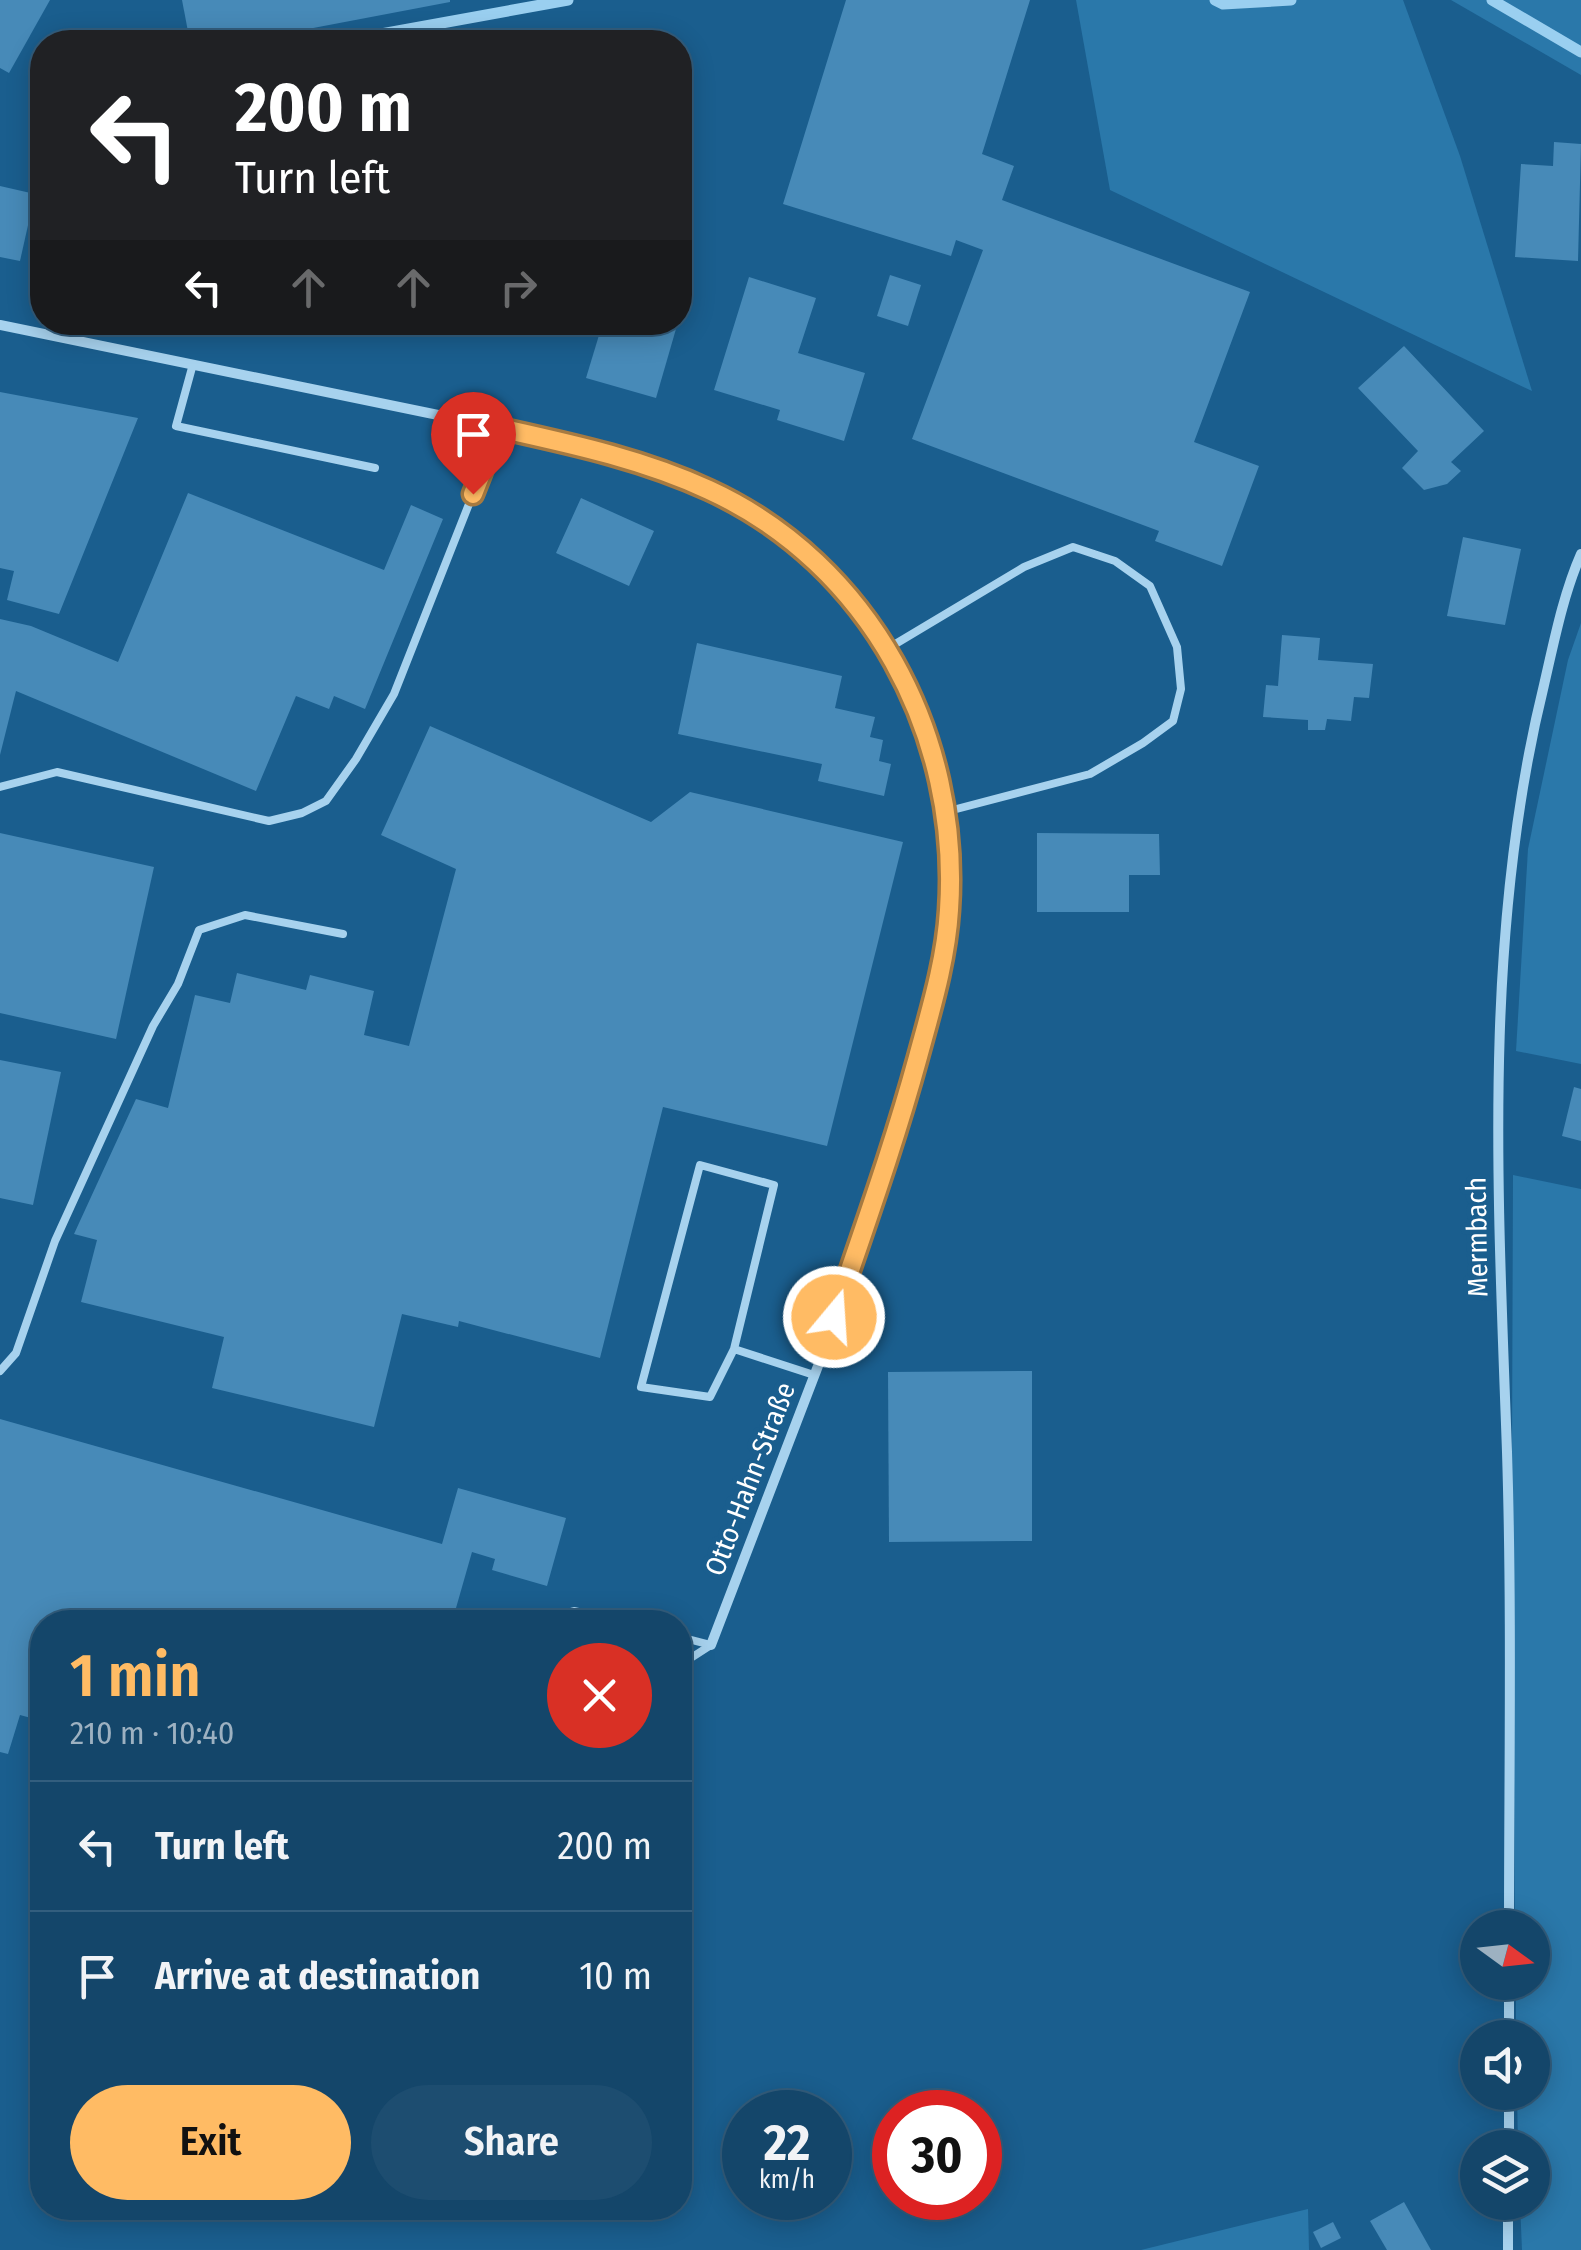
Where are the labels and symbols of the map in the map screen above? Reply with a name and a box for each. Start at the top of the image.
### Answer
pin [431,392,516,495]
street label: Mermbach [1459,1177,1495,1297]
position arrow [782,1265,886,1369]
street label: Otto-Hahn-Straße [698,1378,802,1580]
north arrow [1460,1910,1550,2000]
speed limit sign: 30 [872,2090,1002,2220]

